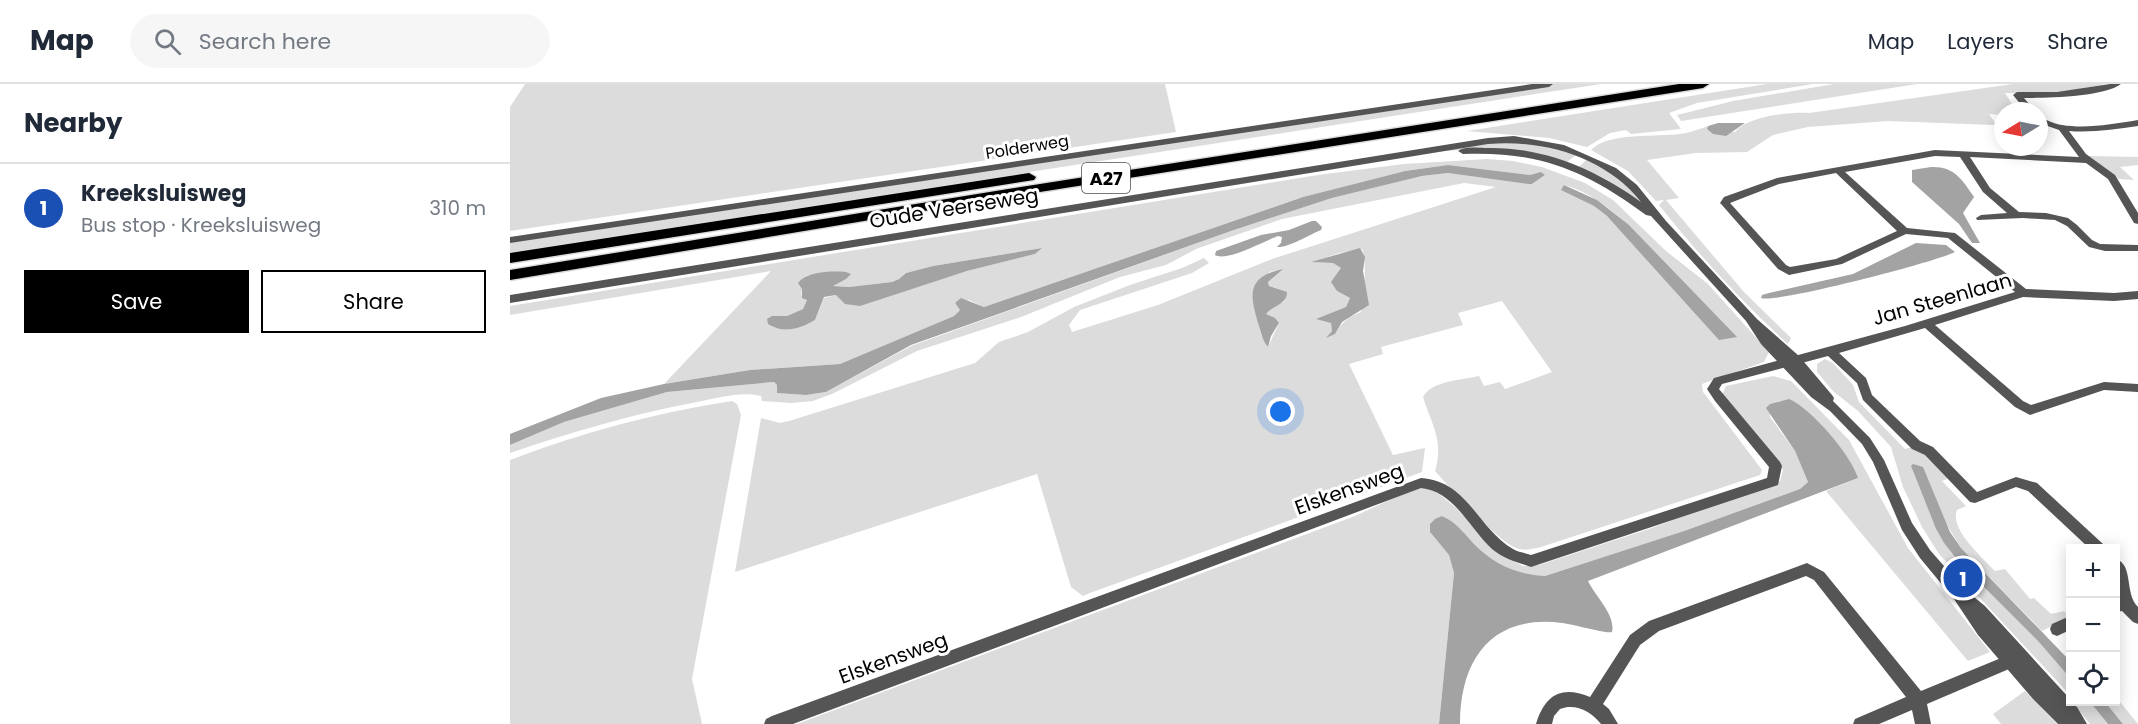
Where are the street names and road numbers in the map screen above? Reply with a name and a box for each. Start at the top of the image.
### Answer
street label: Polderweg [984,129,1070,165]
road number: A27 [1082,163,1130,193]
street label: Oude Veerseweg [867,181,1041,235]
street label: Jan Steenlaan [1869,266,2015,332]
street label: Elskensweg [1291,456,1407,522]
street label: Elskensweg [835,625,951,691]

